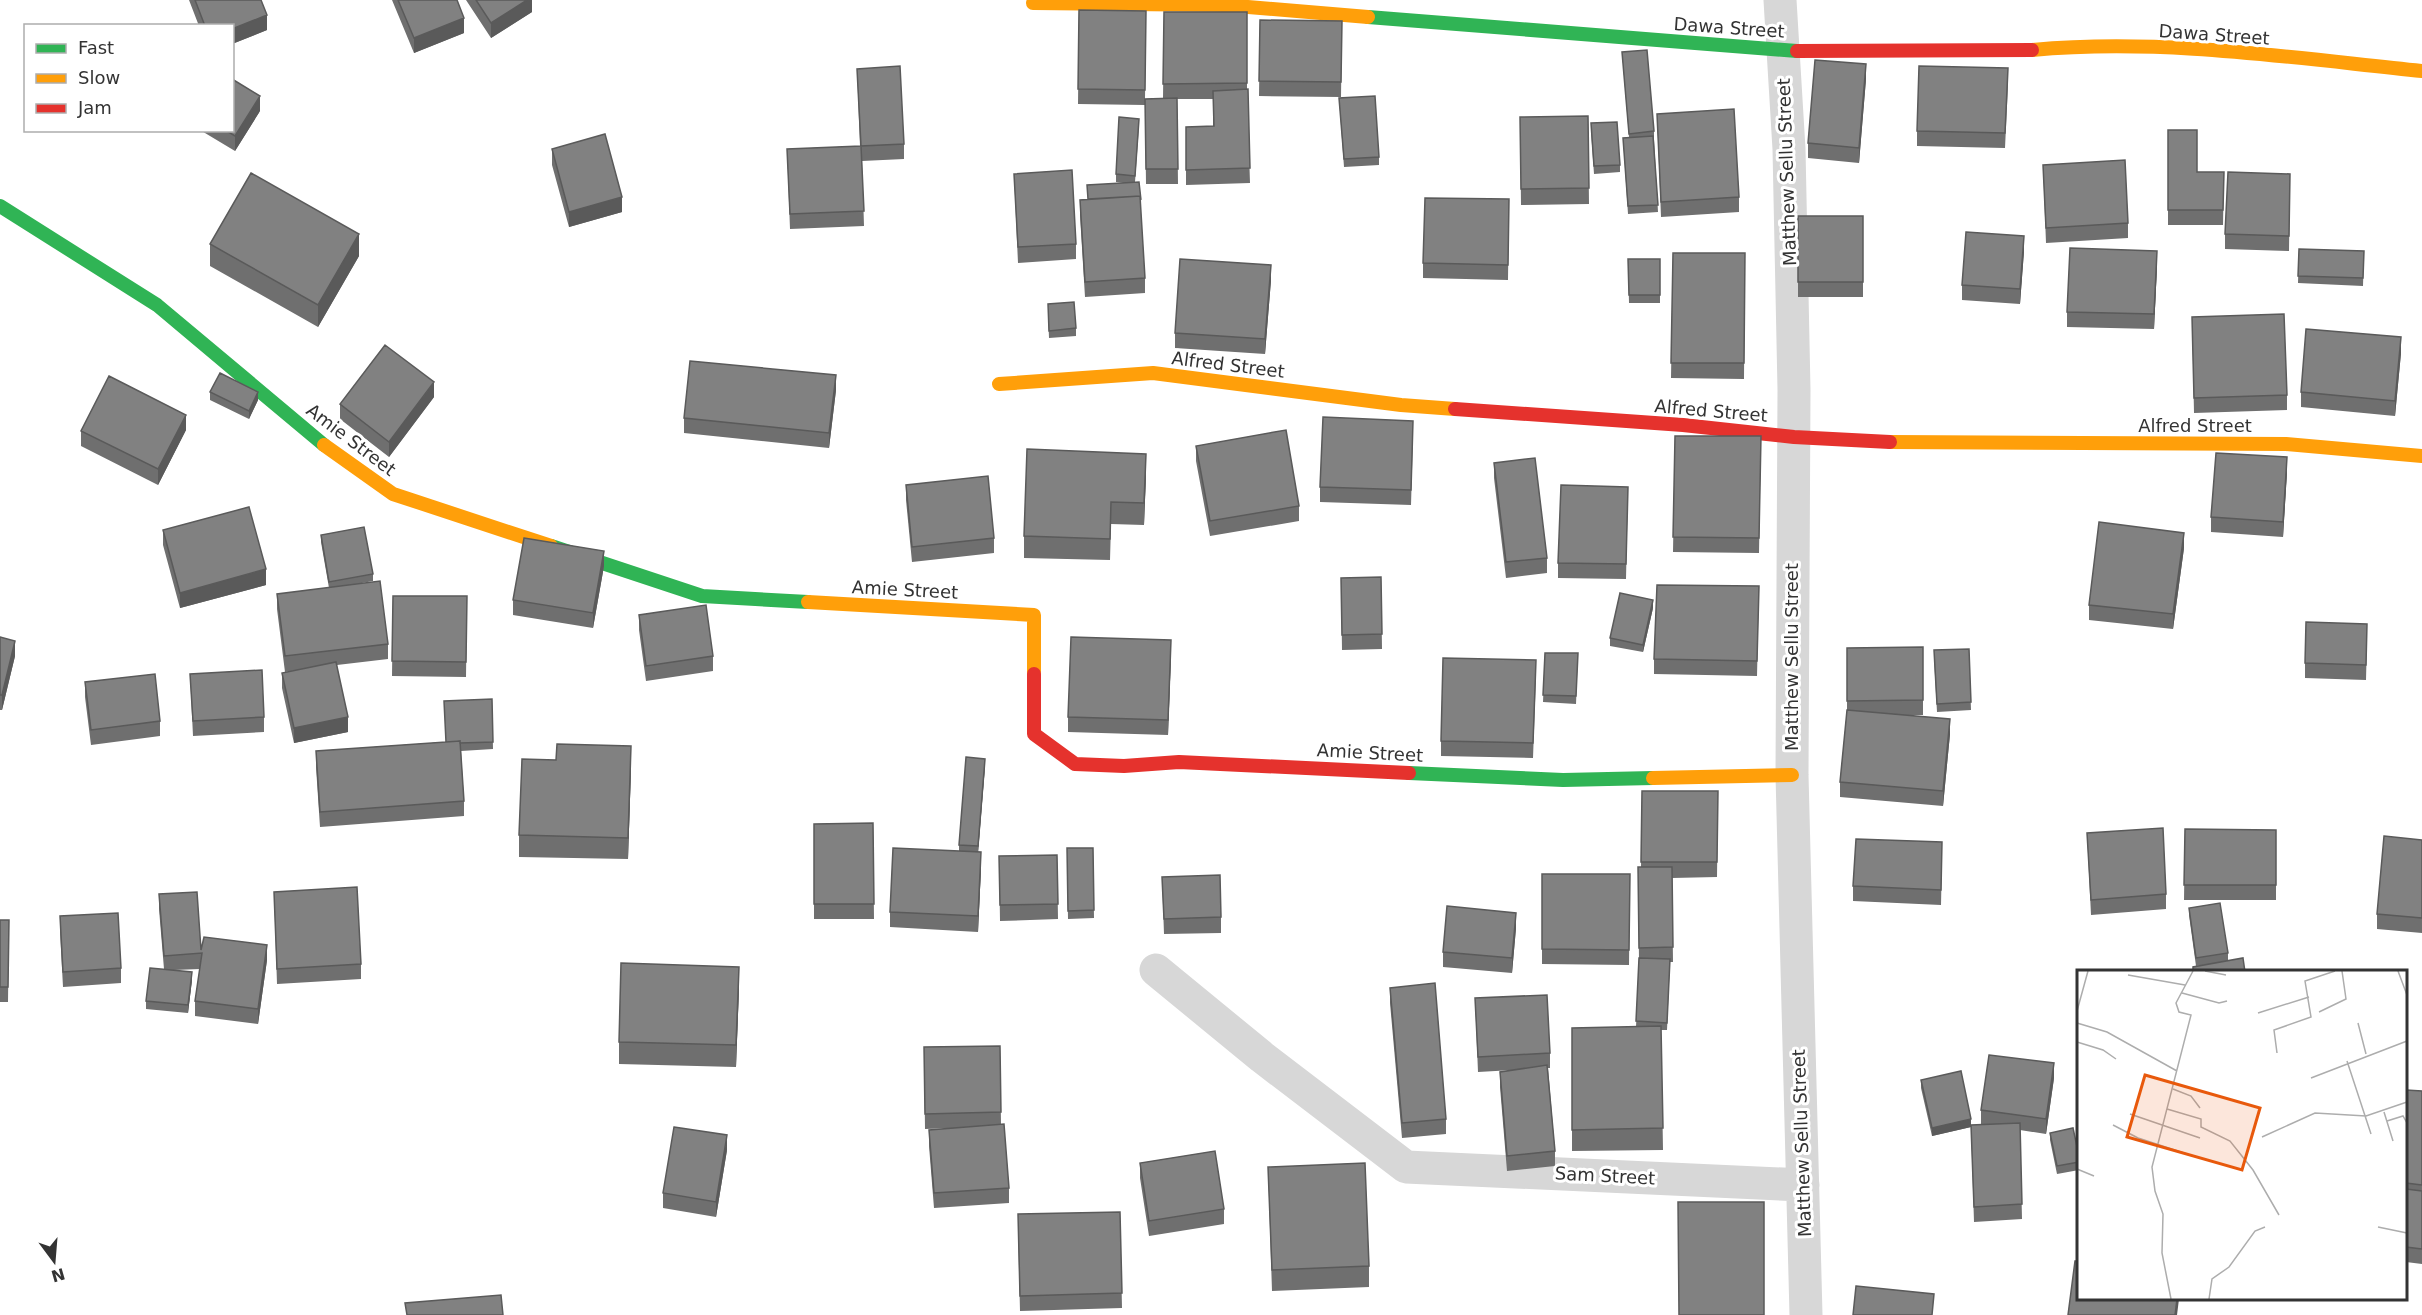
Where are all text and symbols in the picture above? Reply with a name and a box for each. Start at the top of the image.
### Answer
street label: Dawa Street [1673,13,1785,42]
street label: Dawa Street [2158,20,2270,49]
legend [24,24,234,132]
text: Fast [78,37,114,58]
text: Slow [78,67,120,88]
street label: Matthew Sellu Street [1773,78,1800,266]
text: Jam [77,97,112,118]
street label: Alfred Street [1170,347,1286,382]
street label: Alfred Street [1654,395,1769,426]
street label: Amie Street [303,399,400,480]
street label: Alfred Street [2138,415,2252,436]
street label: Matthew Sellu Street [1781,563,1802,751]
street label: Amie Street [851,576,959,603]
street label: Amie Street [1316,739,1424,766]
inset map [2077,970,2407,1300]
street label: Matthew Sellu Street [1788,1049,1815,1237]
street label: Sam Street [1554,1162,1656,1189]
north arrow [24,1231,84,1291]
text: N [49,1264,67,1286]

